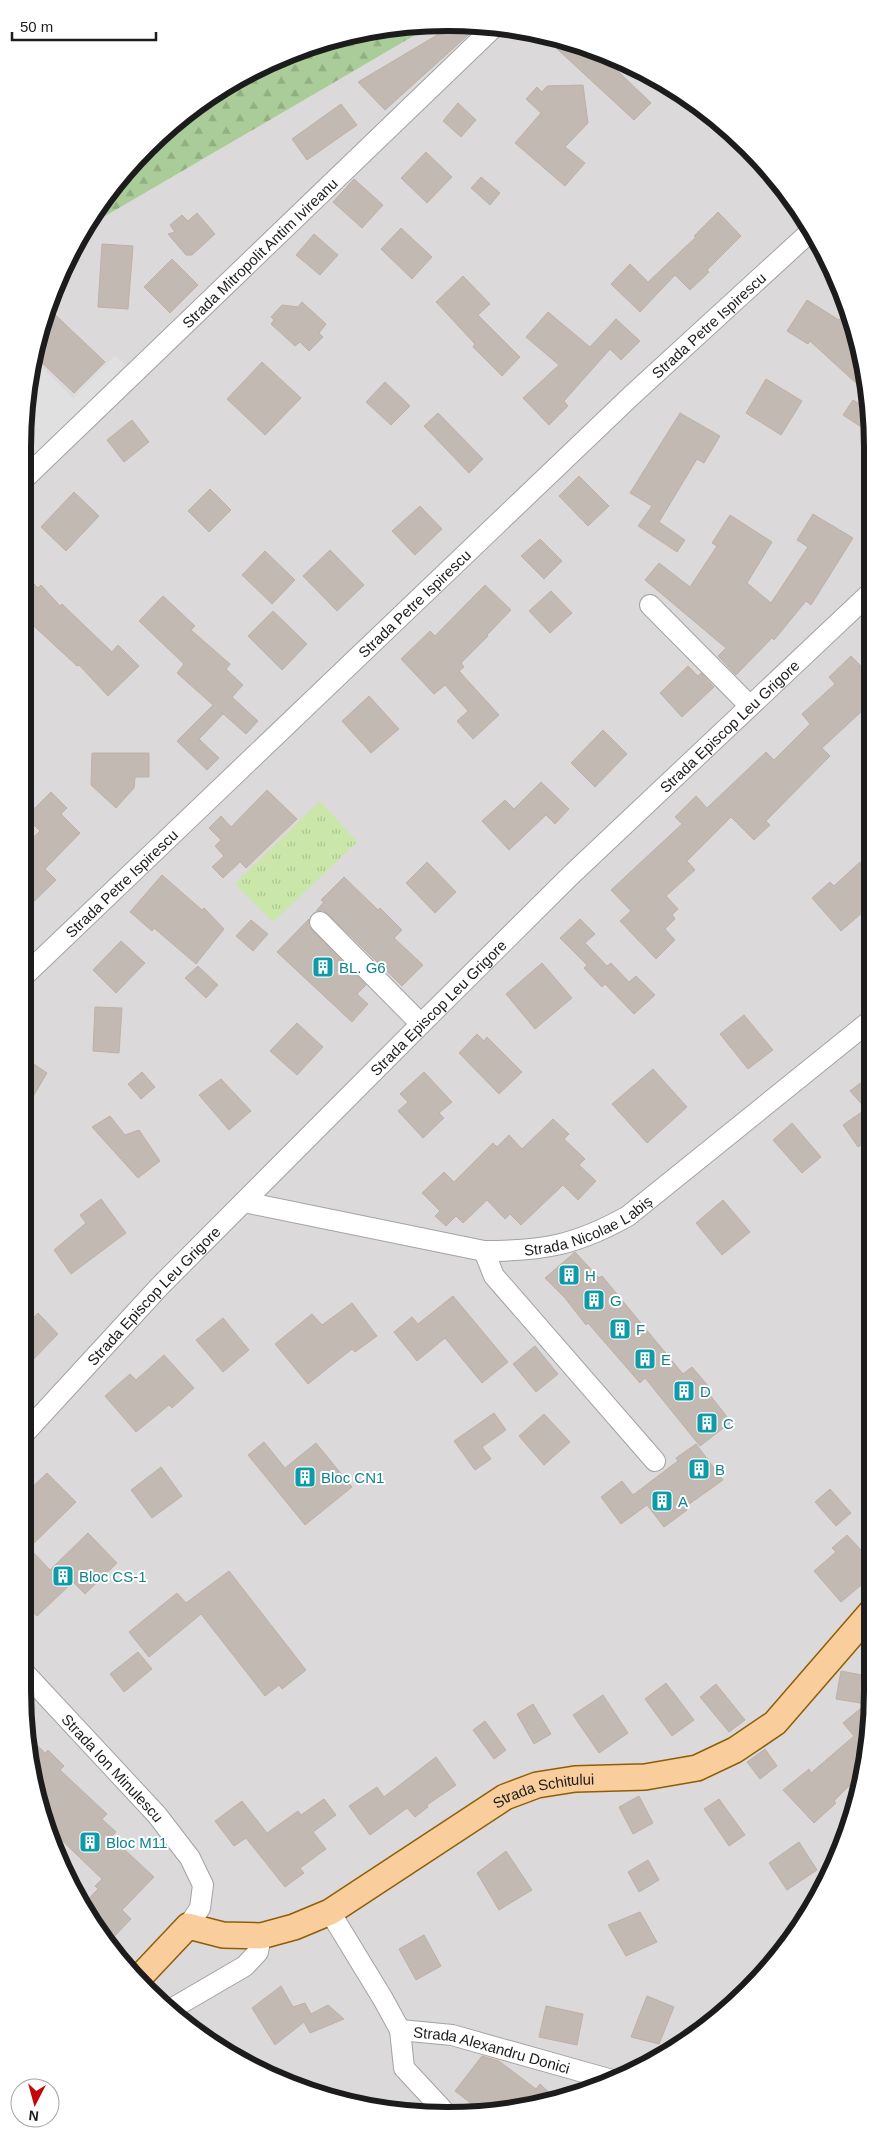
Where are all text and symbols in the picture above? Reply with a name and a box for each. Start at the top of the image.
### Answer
scale bar [12,10,156,42]
text: 50 m [20,18,53,35]
street label: Strada Mitropolit Antim Ivireanu [178,174,340,331]
street label: Strada Petre Ispirescu [648,269,769,381]
street label: Strada Petre Ispirescu [355,546,474,661]
street label: Strada Episcop Leu Grigore [656,656,802,796]
street label: Strada Petre Ispirescu [62,826,181,940]
street label: Strada Episcop Leu Grigore [366,936,510,1079]
building icon: BL. G6 [311,955,335,979]
place label: BL. G6 [339,959,386,976]
street label: Strada Nicolae Labiș [523,1192,655,1258]
street label: Strada Episcop Leu Grigore [83,1222,223,1368]
building icon: H [557,1263,581,1287]
place label: H [585,1267,596,1284]
building icon: G [582,1288,606,1312]
place label: G [610,1292,622,1309]
building icon: F [608,1317,632,1341]
place label: F [636,1321,645,1338]
building icon: E [633,1347,657,1371]
place label: E [661,1351,671,1368]
building icon: D [672,1379,696,1403]
place label: D [700,1383,711,1400]
building icon: C [695,1411,719,1435]
place label: C [723,1415,734,1432]
building icon: B [687,1457,711,1481]
place label: B [715,1461,725,1478]
building icon: Bloc CN1 [293,1465,317,1489]
place label: Bloc CN1 [321,1469,384,1486]
building icon: A [650,1489,674,1513]
place label: A [678,1493,688,1510]
building icon: Bloc CS-1 [51,1564,75,1588]
place label: Bloc CS-1 [79,1568,147,1585]
street label: Strada Ion Minulescu [59,1710,167,1825]
street label: Strada Schitului [489,1770,595,1811]
building icon: Bloc M11 [78,1830,102,1854]
place label: Bloc M11 [106,1834,167,1851]
street label: Strada Alexandru Donici [413,2023,572,2076]
north arrow [10,2078,60,2128]
text: N [28,2107,40,2124]

